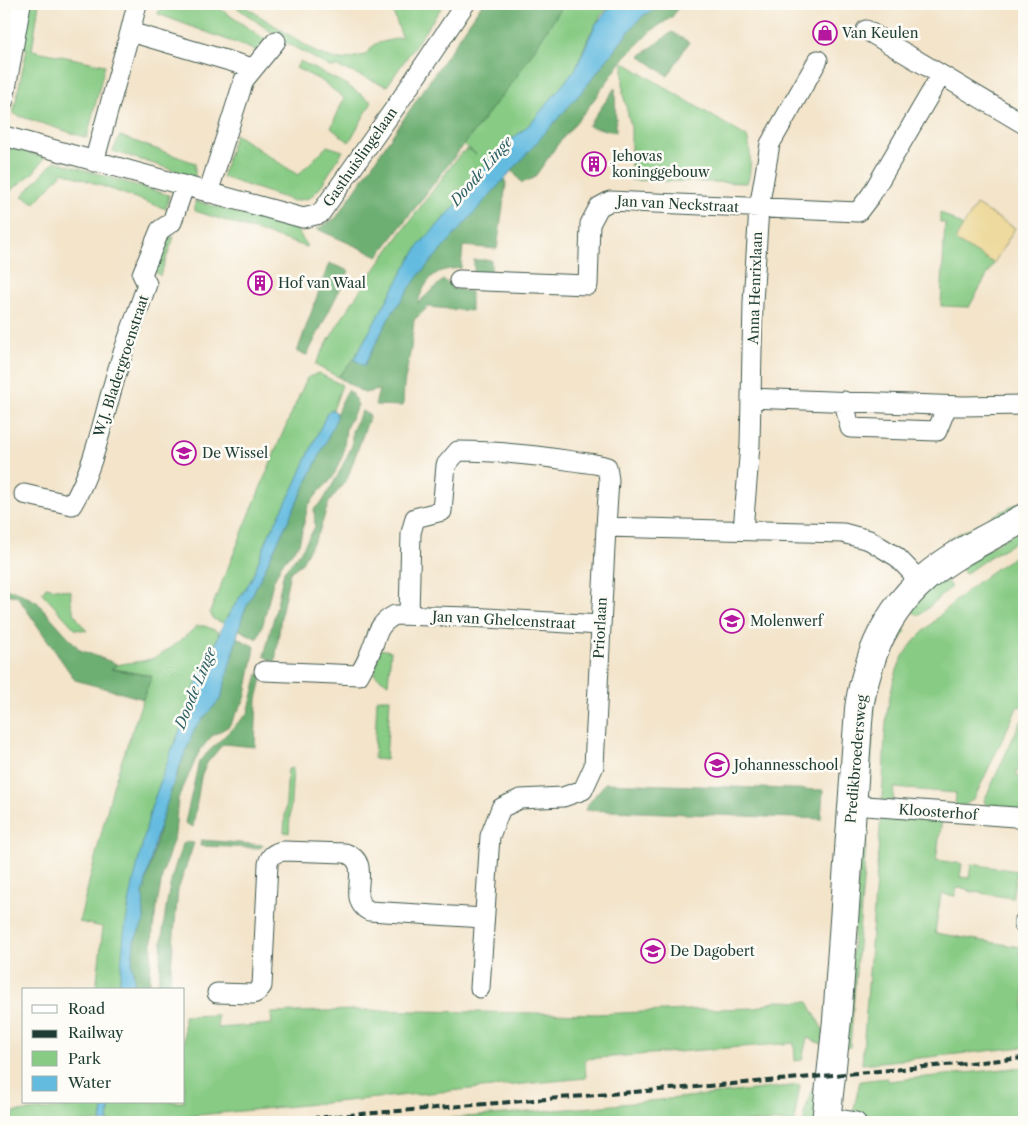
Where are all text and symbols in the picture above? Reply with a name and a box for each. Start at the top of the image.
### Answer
shop icon: Van Keulen [812,20,838,46]
place label: Van Keulen [841,24,919,42]
street label: Gasthuislingelaan [319,104,401,210]
water label: Doode Linge [445,132,517,210]
place label: Jehovas koninggebouw [610,147,710,181]
building icon: Jehovas koninggebouw [581,151,607,177]
street label: Jan van Neckstraat [614,192,740,216]
street label: Anna Henrixlaan [744,231,766,346]
building icon: Hof van Waal [247,270,273,296]
place label: Hof van Waal [278,274,366,292]
street label: W.J. Bladergroenstraat [89,293,152,440]
school or university icon: De Wissel [171,440,197,466]
place label: De Wissel [202,444,268,462]
street label: Priorlaan [589,597,611,659]
street label: Jan van Ghelcenstraat [430,607,576,633]
school or university icon: Molenwerf [719,608,745,634]
place label: Molenwerf [750,612,825,630]
water label: Doode Linge [170,644,220,732]
street label: Predikbroedersweg [841,693,871,824]
school or university icon: Johannesschool [704,752,730,778]
place label: Johannesschool [732,756,839,774]
street label: Kloosterhof [898,800,980,824]
school or university icon: De Dagobert [640,938,666,964]
place label: De Dagobert [670,942,755,960]
legend [22,988,185,1104]
text: Road [68,999,105,1018]
text: Railway [68,1023,124,1042]
text: Park [68,1049,102,1068]
text: Water [67,1073,112,1092]

